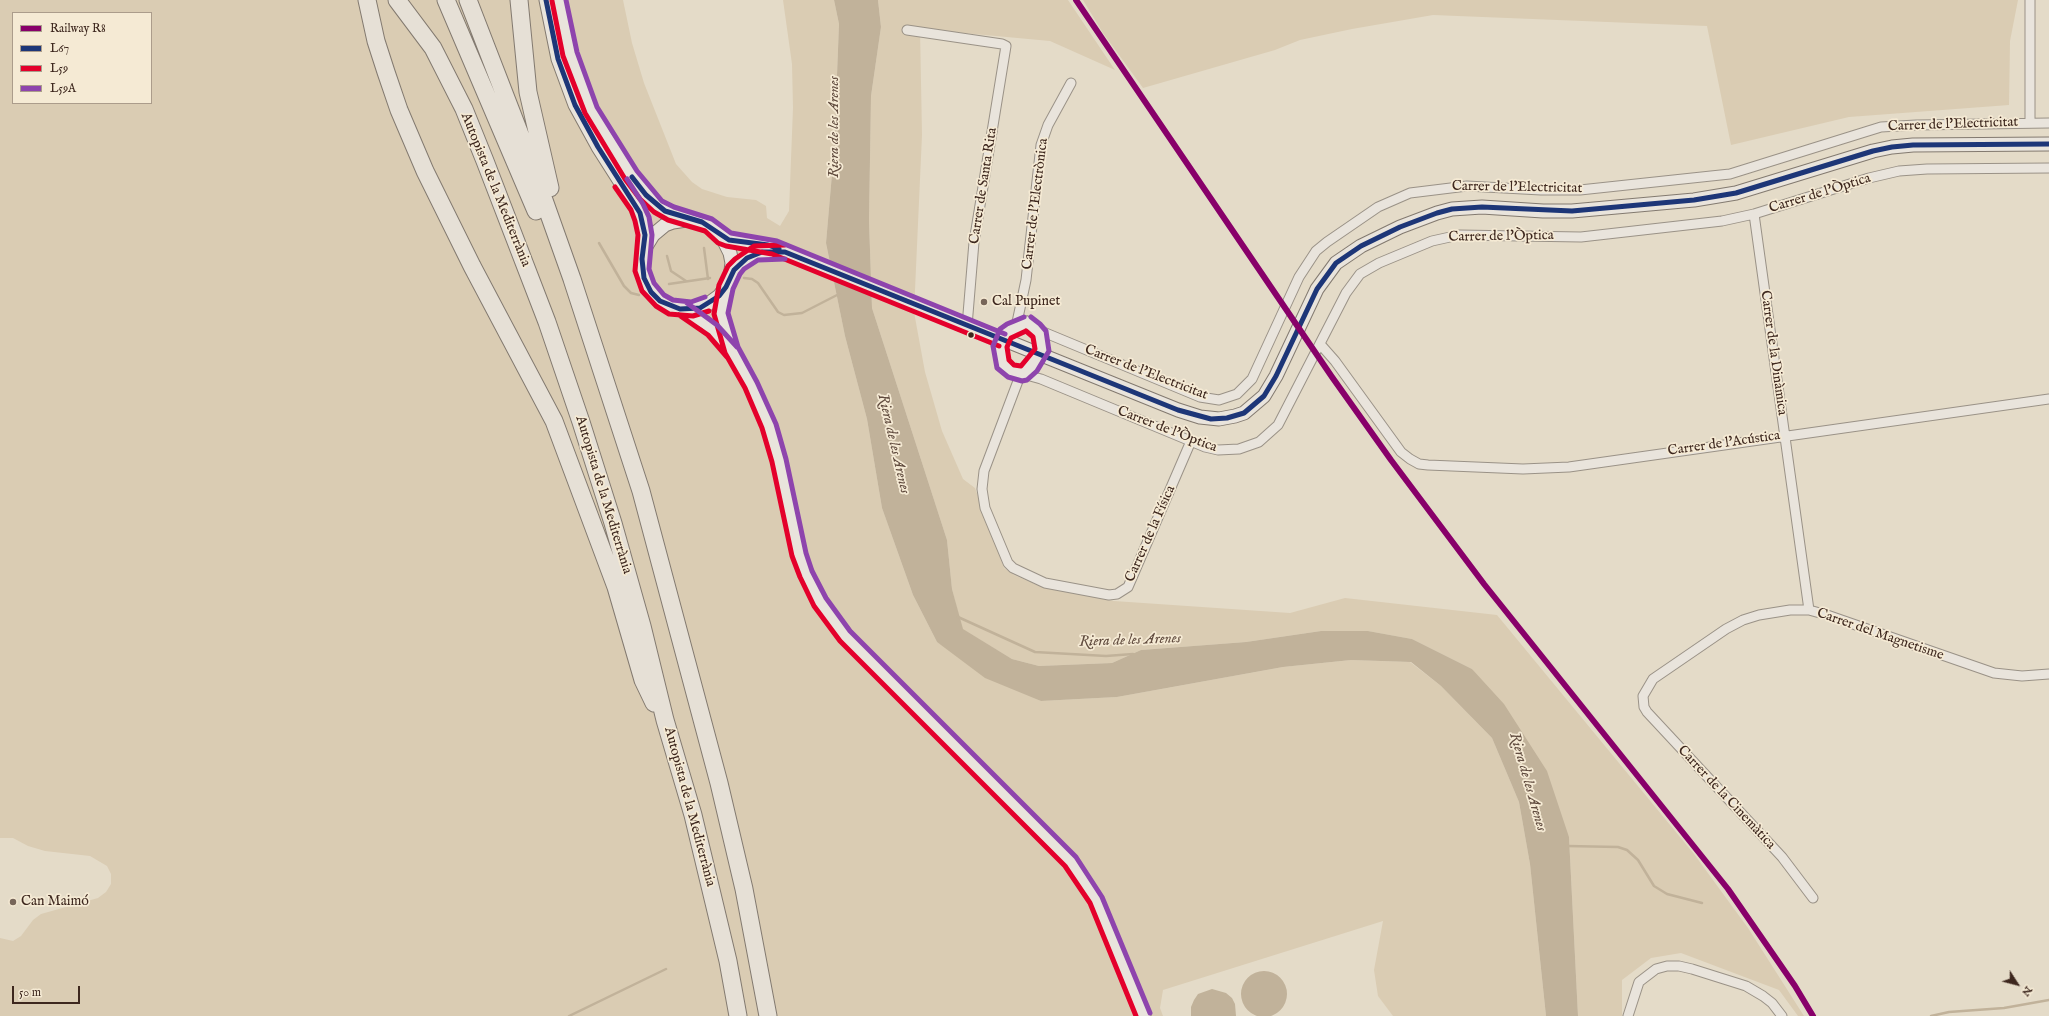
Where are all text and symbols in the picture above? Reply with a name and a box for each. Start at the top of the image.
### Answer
legend [12,12,152,104]
text: Railway R8 [50,21,106,36]
text: L67 [50,41,69,56]
text: L59 [50,61,68,76]
water label: Riera de les Arenes [826,76,844,178]
text: L59A [50,81,76,96]
street label: Autopista de la Mediterrània [456,111,534,269]
street label: Carrer de l'Electricitat [1888,114,2018,136]
street label: Carrer de Santa Rita [967,127,1001,245]
street label: Carrer de l'Electrònica [1020,137,1052,271]
street label: Carrer de l'Òptica [1767,171,1873,217]
street label: Carrer de l'Electricitat [1452,178,1582,198]
street label: Carrer de l'Òptica [1448,228,1554,246]
street label: Carrer de la Dinàmica [1756,289,1790,417]
place label: Cal Pupinet [992,294,1060,310]
marker: Cal Pupinet [979,297,989,307]
unlabelled marker [966,330,976,340]
street label: Carrer de l'Electricitat [1082,342,1210,404]
water label: Riera de les Arenes [873,392,913,496]
street label: Carrer de l'Òptica [1115,403,1219,457]
street label: Autopista de la Mediterrània [571,414,635,576]
street label: Carrer de l'Acústica [1667,428,1781,460]
street label: Carrer de la Física [1122,483,1180,585]
street label: Carrer del Magnetisme [1814,605,1946,665]
water label: Riera de les Arenes [1079,630,1181,652]
street label: Autopista de la Mediterrània [660,725,718,889]
water label: Riera de les Arenes [1504,731,1550,833]
street label: Carrer de la Cinemàtica [1674,743,1778,853]
place label: Can Maimó [21,894,89,910]
marker: Can Maimó [8,897,18,907]
north arrow [1997,964,2037,1004]
scale bar [14,978,82,1004]
text: N [2018,983,2035,999]
text: 50 m [19,985,41,1000]

